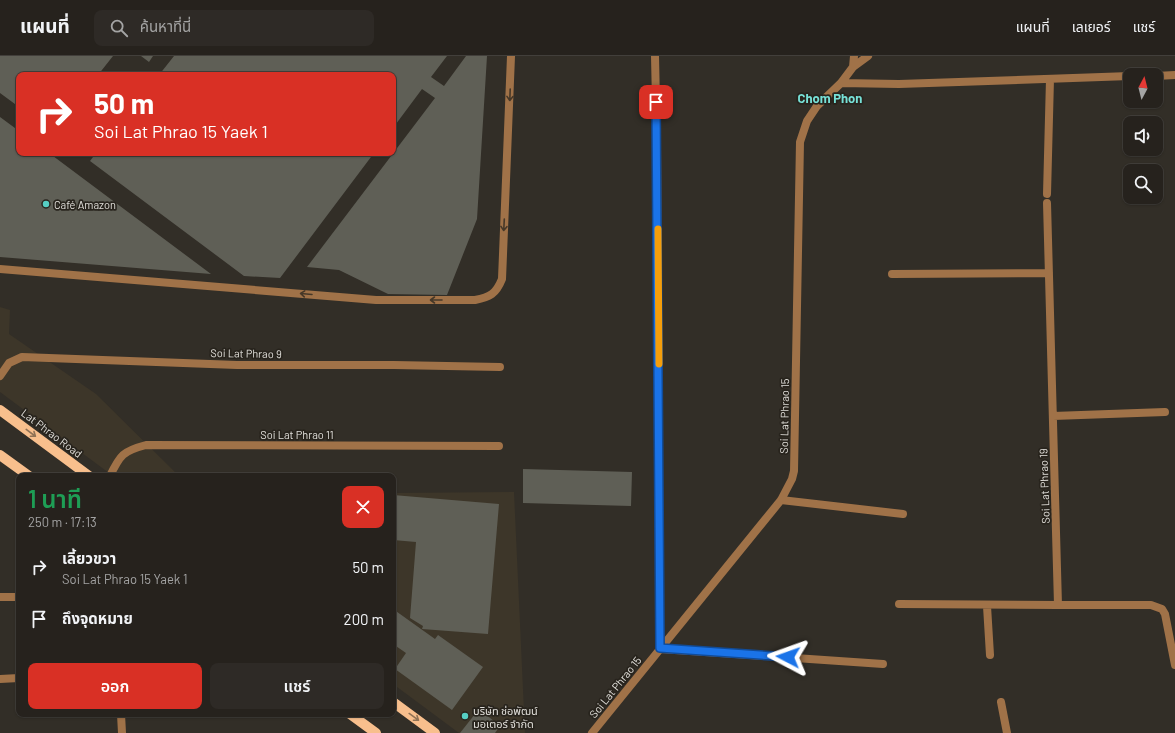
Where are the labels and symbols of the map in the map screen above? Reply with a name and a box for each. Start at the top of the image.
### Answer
north arrow [1123,68,1163,108]
pin [639,85,673,119]
one-way arrow [506,88,514,101]
district label: Chom Phon [798,90,862,106]
place label: Café Amazon [54,198,116,211]
marker: Café Amazon [41,199,51,209]
one-way arrow [501,218,508,231]
one-way arrow [300,290,313,298]
one-way arrow [430,296,443,304]
street label: Soi Lat Phrao 9 [210,346,282,360]
street label: Soi Lat Phrao 15 [777,378,791,454]
street label: Lat Phrao Road [19,406,85,460]
street label: Soi Lat Phrao 11 [260,428,334,441]
one-way arrow [26,429,37,437]
street label: Soi Lat Phrao 19 [1036,448,1052,524]
position arrow [767,636,809,678]
street label: Soi Lat Phrao 15 [586,653,644,720]
place label: บริษัท ช่อพัฒน์ มอเตอร์ จำกัด [473,704,538,730]
marker: บริษัท ช่อพัฒน์ มอเตอร์ จำกัด [460,711,470,721]
one-way arrow [409,713,420,722]

